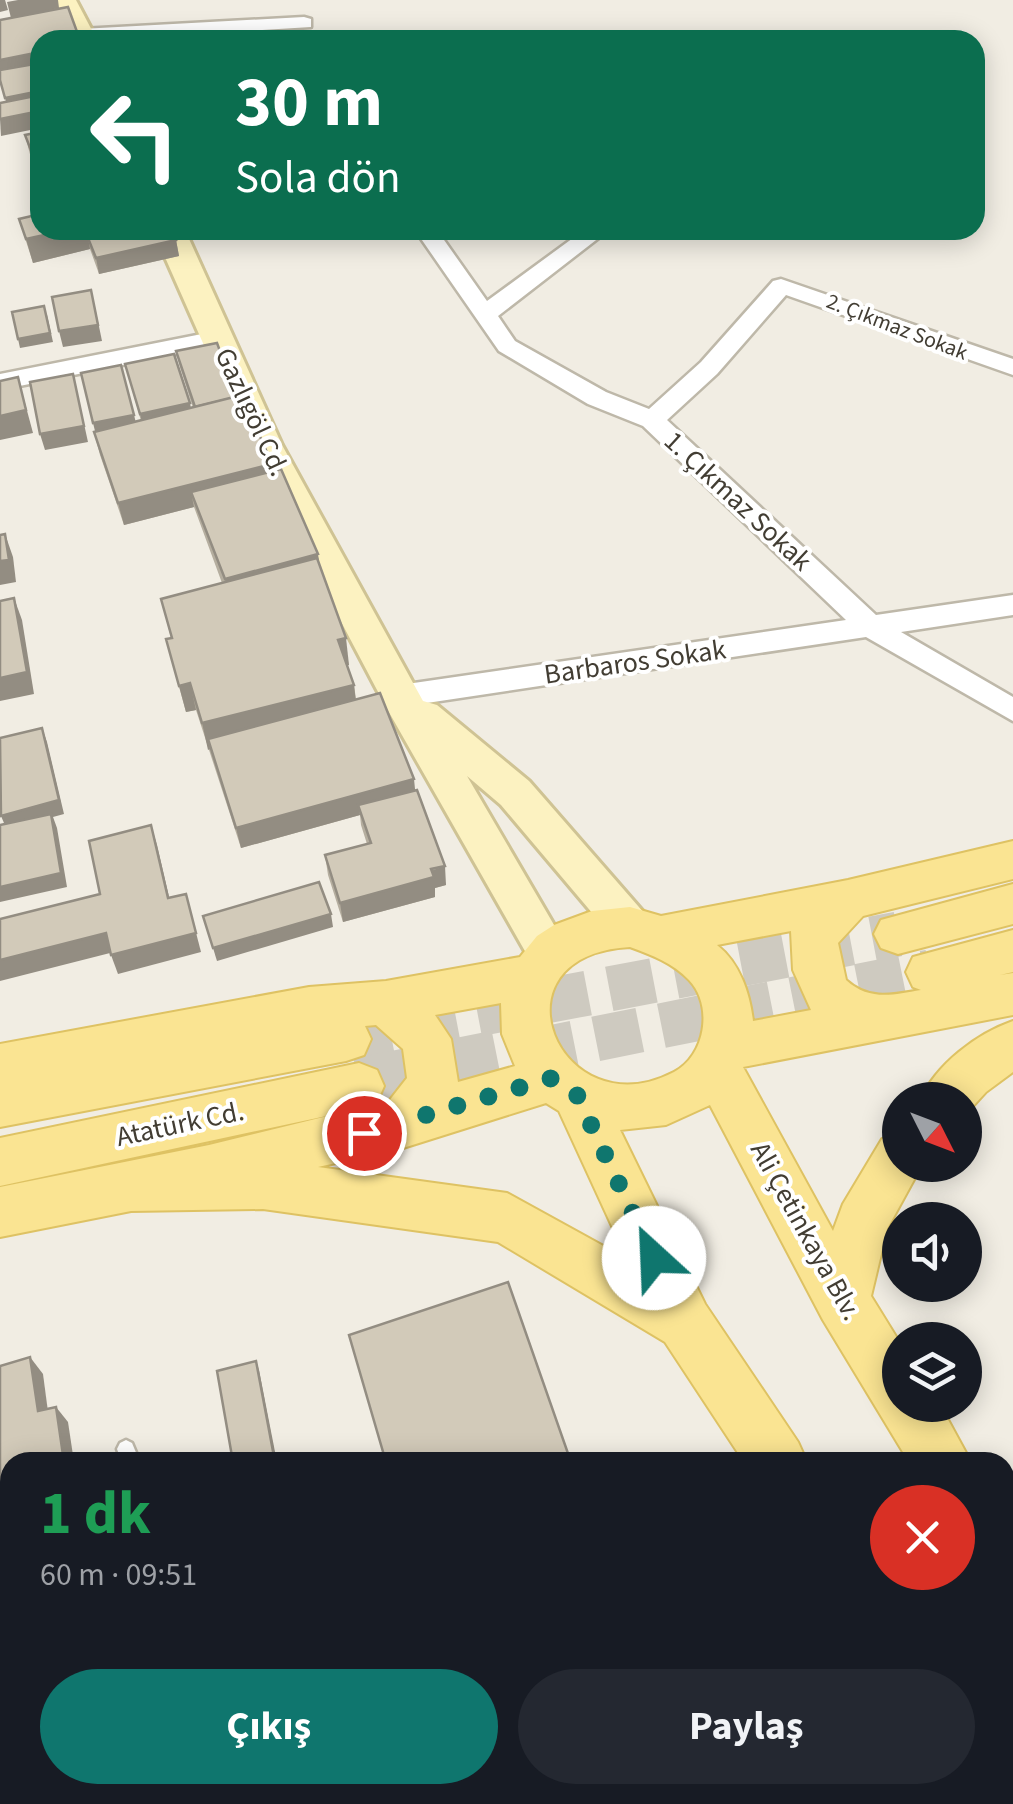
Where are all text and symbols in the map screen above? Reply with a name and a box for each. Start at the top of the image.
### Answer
text: 30 m [235,53,383,153]
icon: left [70,70,200,200]
text: Sola dön [235,146,401,210]
street label: 2. Çıkmaz Sokak [822,285,972,369]
street label: Gazlıgöl Cd. [205,341,299,483]
street label: 1. Çıkmaz Sokak [655,422,821,580]
street label: Barbaros Sokak [542,629,729,695]
north arrow [882,1082,982,1182]
map controls [882,1082,982,1422]
street label: Atatürk Cd. [112,1091,248,1157]
pin [322,1091,407,1176]
icon: arrive [337,1106,392,1161]
street label: Ali Çetinkaya Blv. [740,1134,872,1328]
button: sound [882,1202,982,1302]
position arrow [602,1206,706,1310]
button: layers [882,1322,982,1422]
text: 1 dk [40,1472,151,1557]
button: close [870,1485,975,1590]
text: 60 m · 09:51 [40,1552,197,1598]
button: Çıkış [40,1669,498,1784]
button: Paylaş [518,1669,975,1784]

